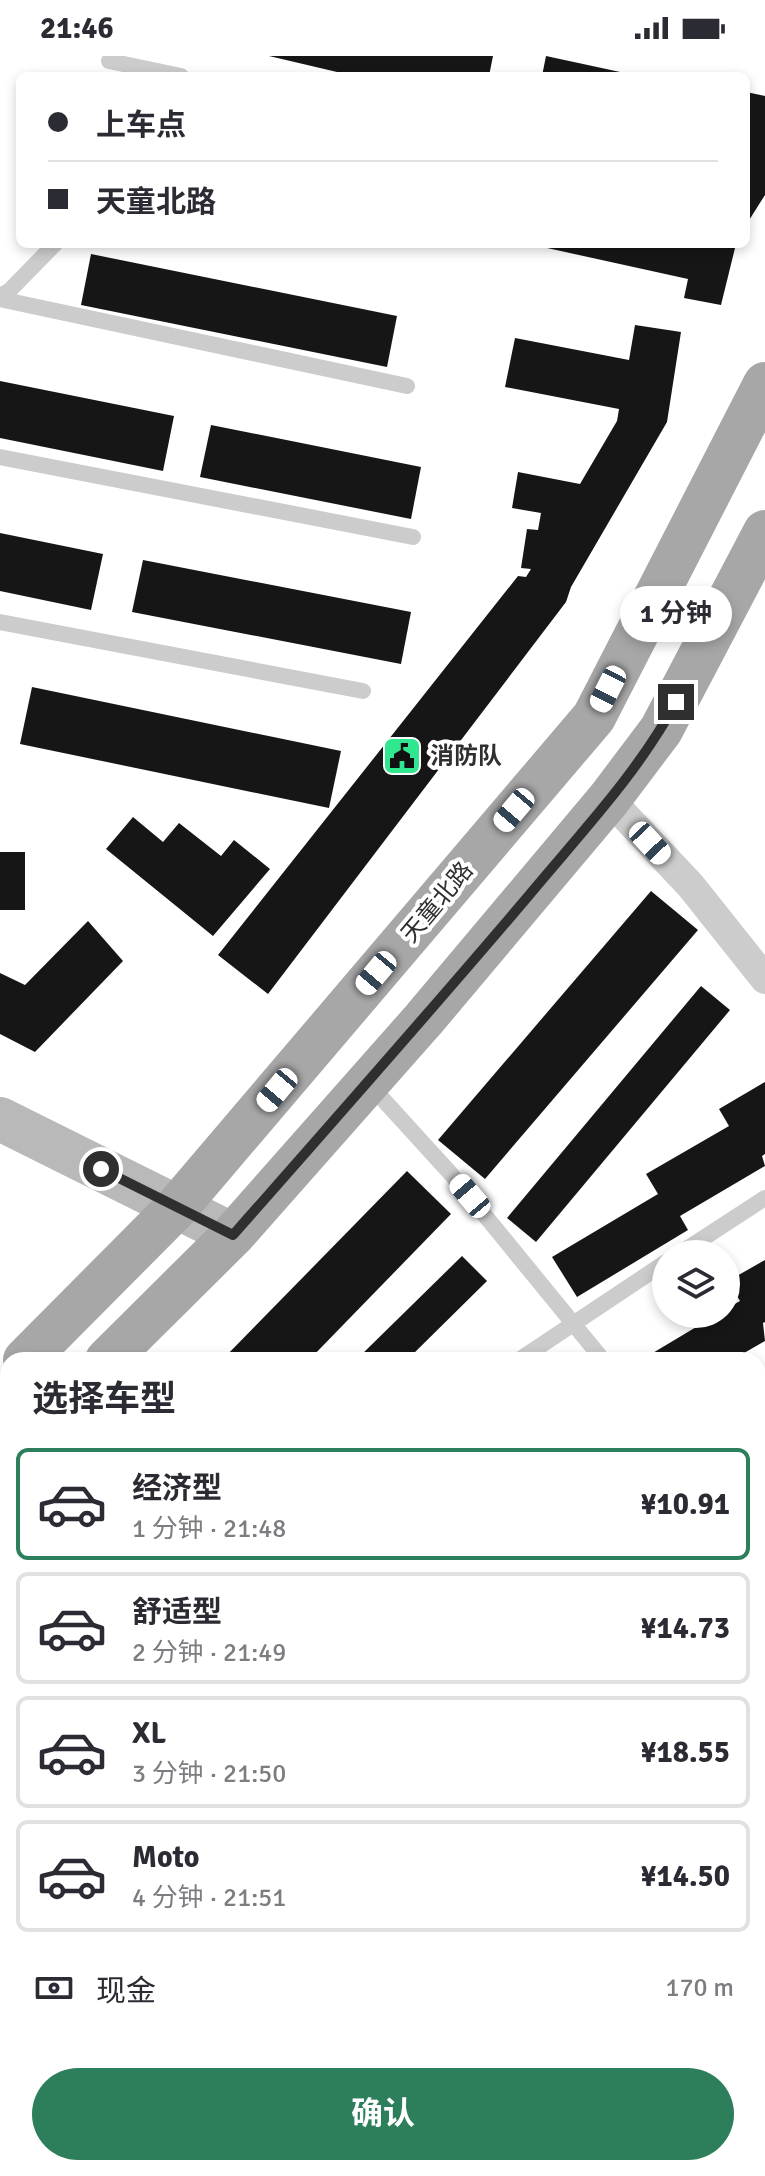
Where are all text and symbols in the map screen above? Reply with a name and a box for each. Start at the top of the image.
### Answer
text: 21:46 [40,10,114,47]
text: 上车点 [96,107,186,144]
text: 天童北路 [96,184,216,221]
callout: 1 分钟 [620,586,732,642]
text: 1 分钟 [640,598,712,630]
car [586,662,630,716]
route end [658,684,694,720]
public building icon: 消防队 [381,735,423,777]
place label: 消防队 [430,741,502,771]
car [489,784,539,836]
car [625,817,675,869]
street label: 天童北路 [395,856,479,948]
car [351,947,401,999]
car [252,1064,302,1116]
route start [83,1151,119,1187]
car [445,1170,495,1222]
map controls [652,1240,740,1328]
button: layers [652,1240,740,1328]
text: 选择车型 [32,1377,176,1422]
icon: car [36,1468,108,1540]
text: 经济型 [132,1470,222,1507]
text: ¥10.91 [640,1486,730,1523]
text: 1 分钟 · 21:48 [132,1513,286,1545]
icon: car [36,1592,108,1664]
text: 舒适型 [132,1594,222,1631]
text: ¥14.73 [640,1610,730,1647]
text: 2 分钟 · 21:49 [132,1637,286,1669]
text: XL [132,1715,166,1752]
icon: car [36,1716,108,1788]
text: ¥18.55 [640,1734,730,1771]
text: 3 分钟 · 21:50 [132,1758,286,1790]
text: Moto [132,1839,199,1876]
icon: car [36,1840,108,1912]
text: ¥14.50 [640,1858,730,1895]
text: 4 分钟 · 21:51 [132,1882,286,1914]
icon: cash [32,1966,76,2010]
text: 170 m [665,1972,734,2004]
text: 现金 [96,1973,156,2010]
button: 确认 [32,2068,734,2160]

